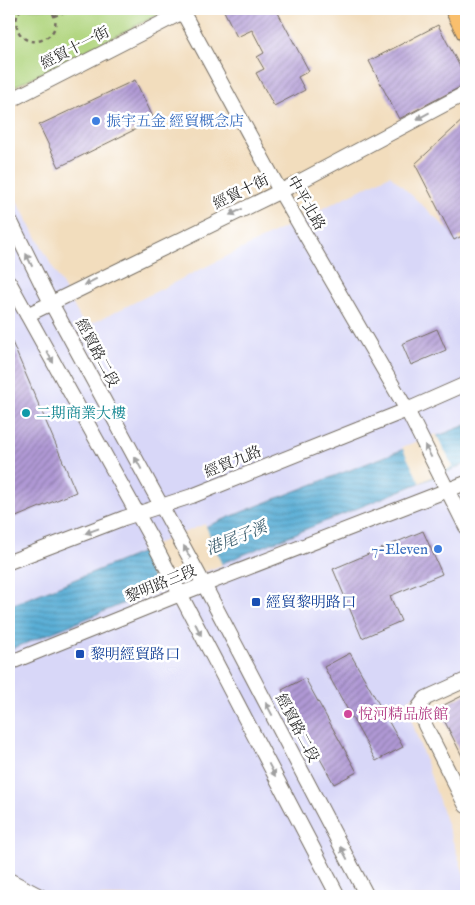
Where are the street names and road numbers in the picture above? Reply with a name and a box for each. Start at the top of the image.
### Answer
street label: 經貿十一街 [37,23,113,73]
street label: 經貿十街 [210,170,272,214]
street label: 中平北路 [283,172,329,234]
street label: 經貿路二段 [71,315,123,391]
street label: 經貿九路 [202,442,264,482]
street label: 黎明路三段 [123,561,199,607]
street label: 經貿路二段 [271,690,323,766]

